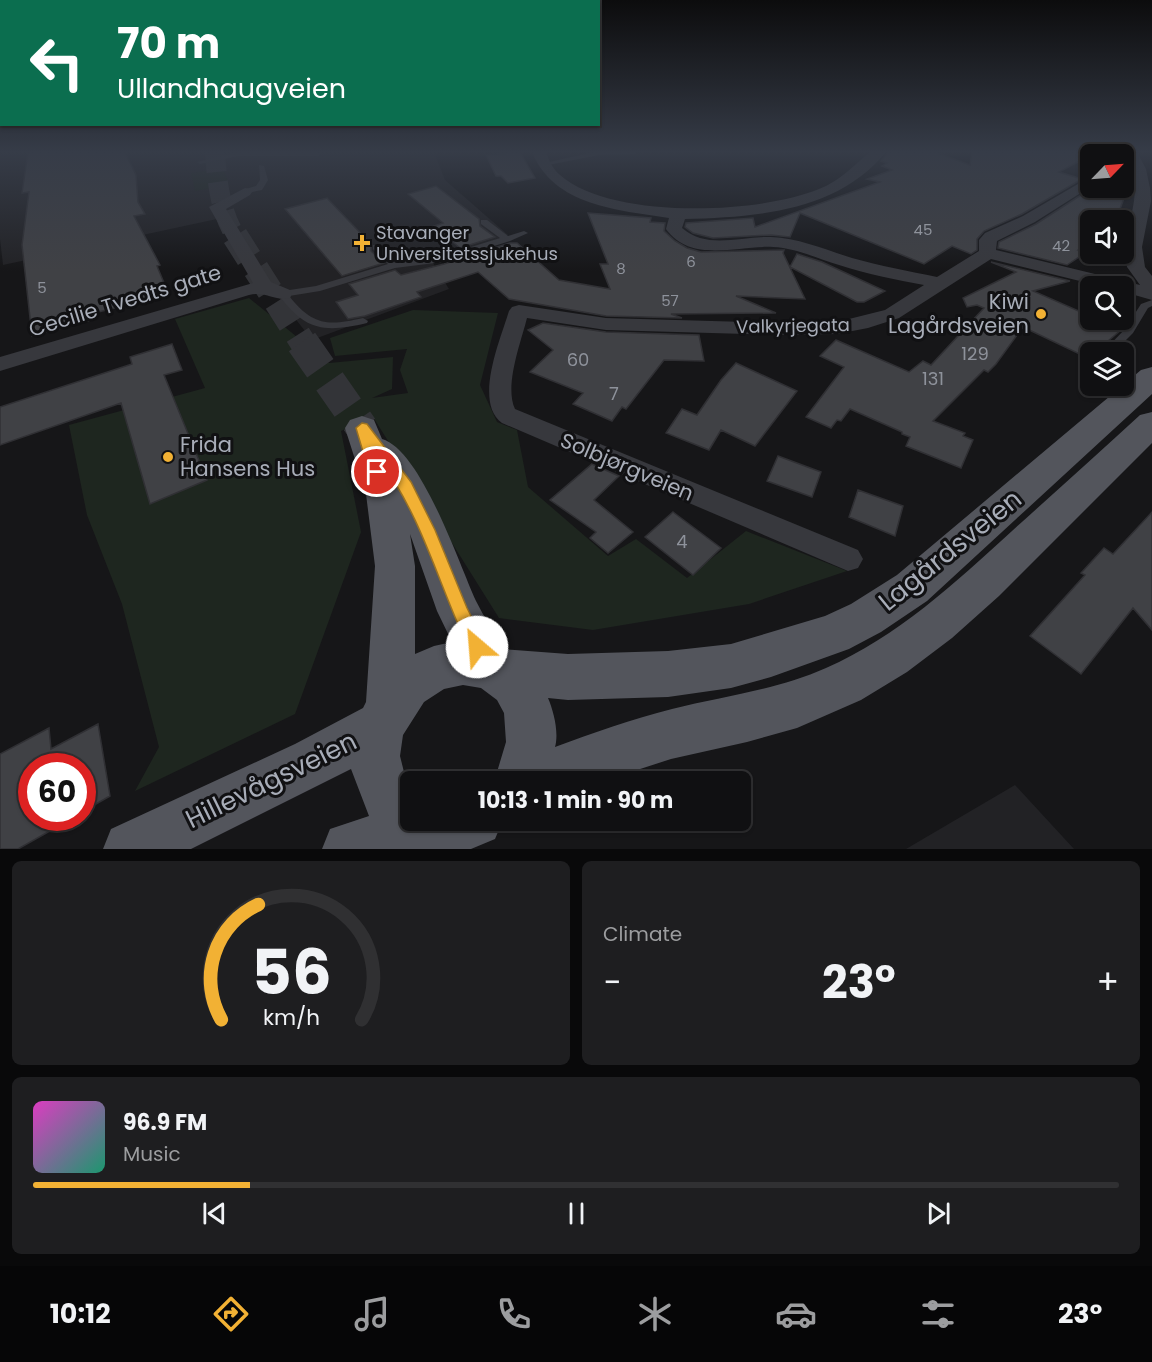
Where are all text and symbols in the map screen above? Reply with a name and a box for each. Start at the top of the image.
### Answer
text: 70 m [117,14,220,73]
icon: left [18,24,96,102]
text: Ullandhaugveien [117,70,346,107]
north arrow [1080,144,1134,198]
map controls [1080,144,1134,396]
button: sound [1080,210,1134,264]
house number: 45 [914,219,932,240]
place label: Stavanger Universitetssjukehus [376,220,558,266]
marker: Stavanger Universitetssjukehus [353,234,371,252]
house number: 42 [1052,235,1070,256]
house number: 6 [686,251,696,272]
street label: Cecilie Tvedts gate [25,257,225,344]
house number: 8 [616,258,626,279]
button: search [1080,276,1134,330]
house number: 5 [37,277,47,298]
place label: Kiwi Lagårdsveien [888,287,1029,340]
house number: 57 [661,290,679,311]
marker: Kiwi Lagårdsveien [1034,307,1048,321]
street label: Valkyrjegata [736,312,850,339]
house number: 129 [961,341,989,366]
button: layers [1080,342,1134,396]
house number: 60 [567,347,589,372]
house number: 131 [922,366,944,391]
house number: 7 [609,381,619,406]
street label: Solbjørgveien [556,425,698,508]
place label: Frida Hansens Hus [180,430,315,483]
pin [351,446,402,497]
marker: Frida Hansens Hus [161,450,175,464]
icon: arrive [360,455,393,488]
street label: Lagårdsveien [871,481,1029,619]
house number: 4 [676,529,688,554]
position arrow [445,615,509,679]
street label: Hillevågsveien [179,723,363,837]
speed limit sign: 60 [18,753,96,831]
text: 10:13 · 1 min · 90 m [478,785,673,816]
text: Climate [603,920,682,948]
text: 56 [251,928,331,1016]
text: 23° [822,951,896,1014]
text: − [603,959,621,1006]
text: + [1096,959,1119,1006]
text: km/h [262,1002,320,1033]
text: 96.9 FM [123,1107,207,1138]
text: Music [123,1140,181,1168]
icon: previous [198,1197,231,1230]
icon: pause [560,1197,593,1230]
icon: next [922,1197,955,1230]
icon: directions [210,1293,252,1335]
icon: music [351,1293,393,1335]
icon: phone [493,1293,535,1335]
icon: climate [634,1293,676,1335]
icon: car [775,1293,817,1335]
icon: filters [917,1293,959,1335]
text: 10:12 [50,1295,111,1332]
text: 23° [1058,1295,1102,1332]

